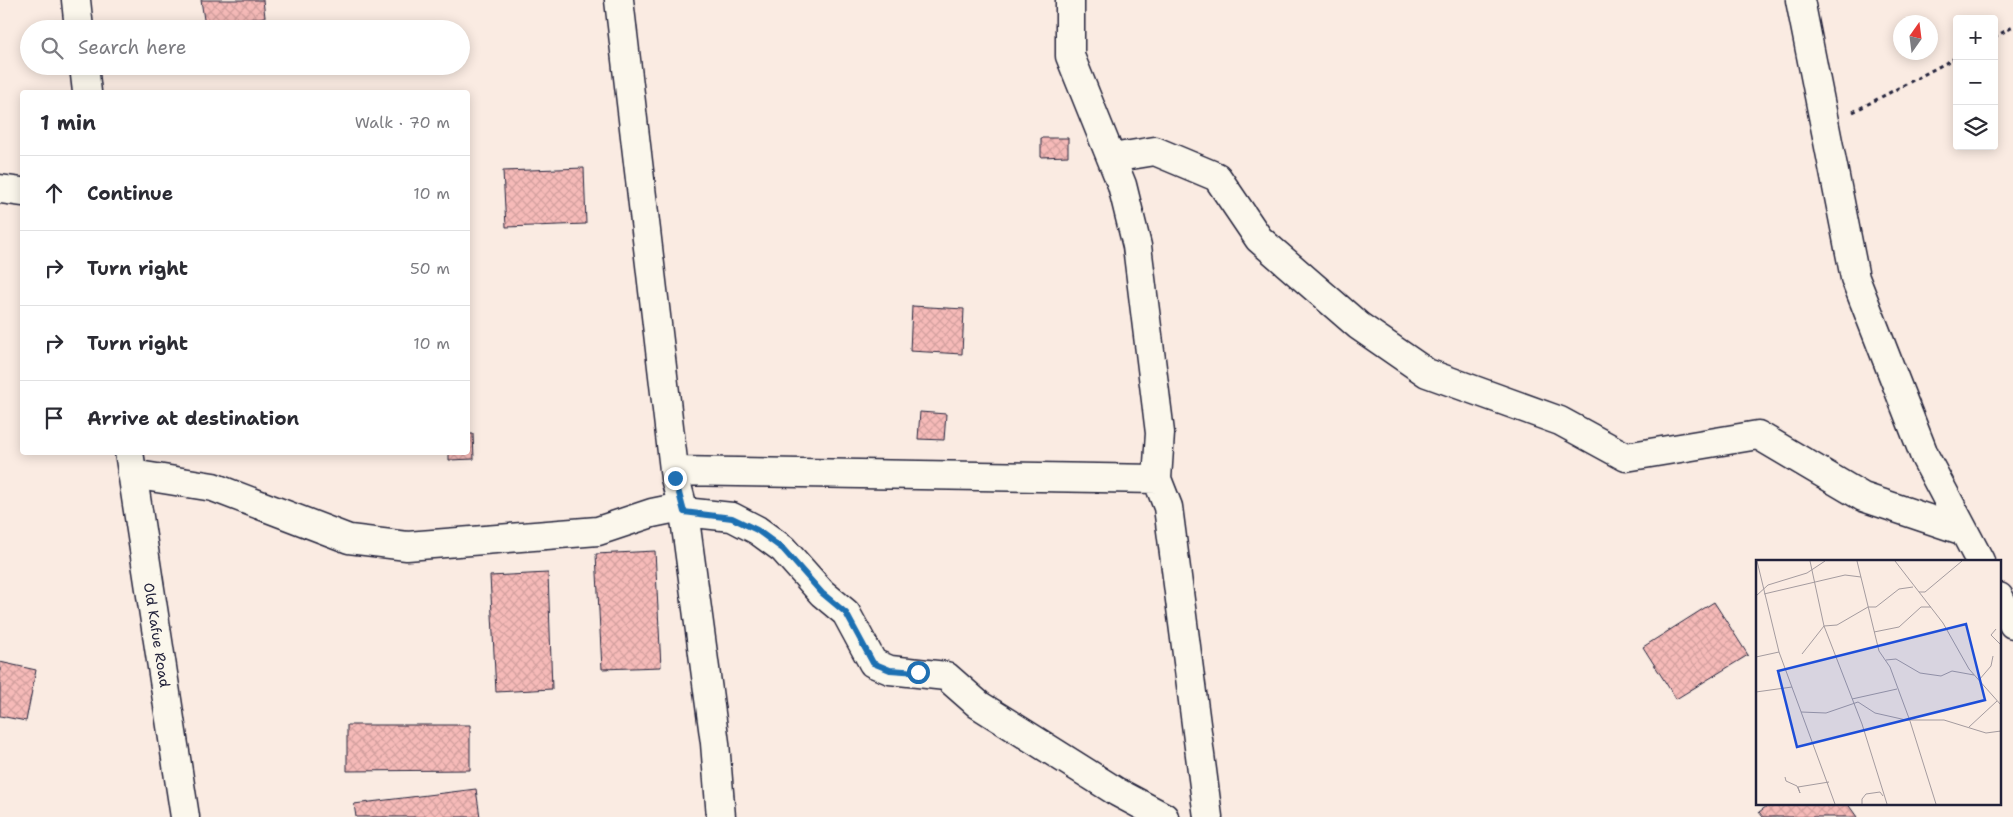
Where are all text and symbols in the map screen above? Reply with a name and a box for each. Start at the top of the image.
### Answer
north arrow [1893,15,1938,60]
map controls [1953,15,1998,150]
button: + [1953,15,1998,60]
search box [20,20,470,75]
icon: search [38,34,66,62]
text: Search here [78,35,187,60]
button: − [1953,60,1998,105]
button: layers [1953,105,1998,150]
text: 1 min [40,109,96,137]
text: Walk · 70 m [355,112,450,133]
icon: ahead [40,179,68,207]
text: Continue [87,181,173,206]
text: 10 m [413,183,450,204]
icon: right [40,254,68,282]
text: Turn right [87,256,188,281]
text: 50 m [410,258,450,279]
icon: right [40,329,68,357]
text: Turn right [87,331,188,356]
text: 10 m [413,333,450,354]
icon: arrive [40,404,68,432]
text: Arrive at destination [87,406,299,431]
route end [664,467,687,490]
inset map [1756,560,2000,804]
street label: Old Kafue Road [140,581,174,689]
route start [907,661,930,684]

